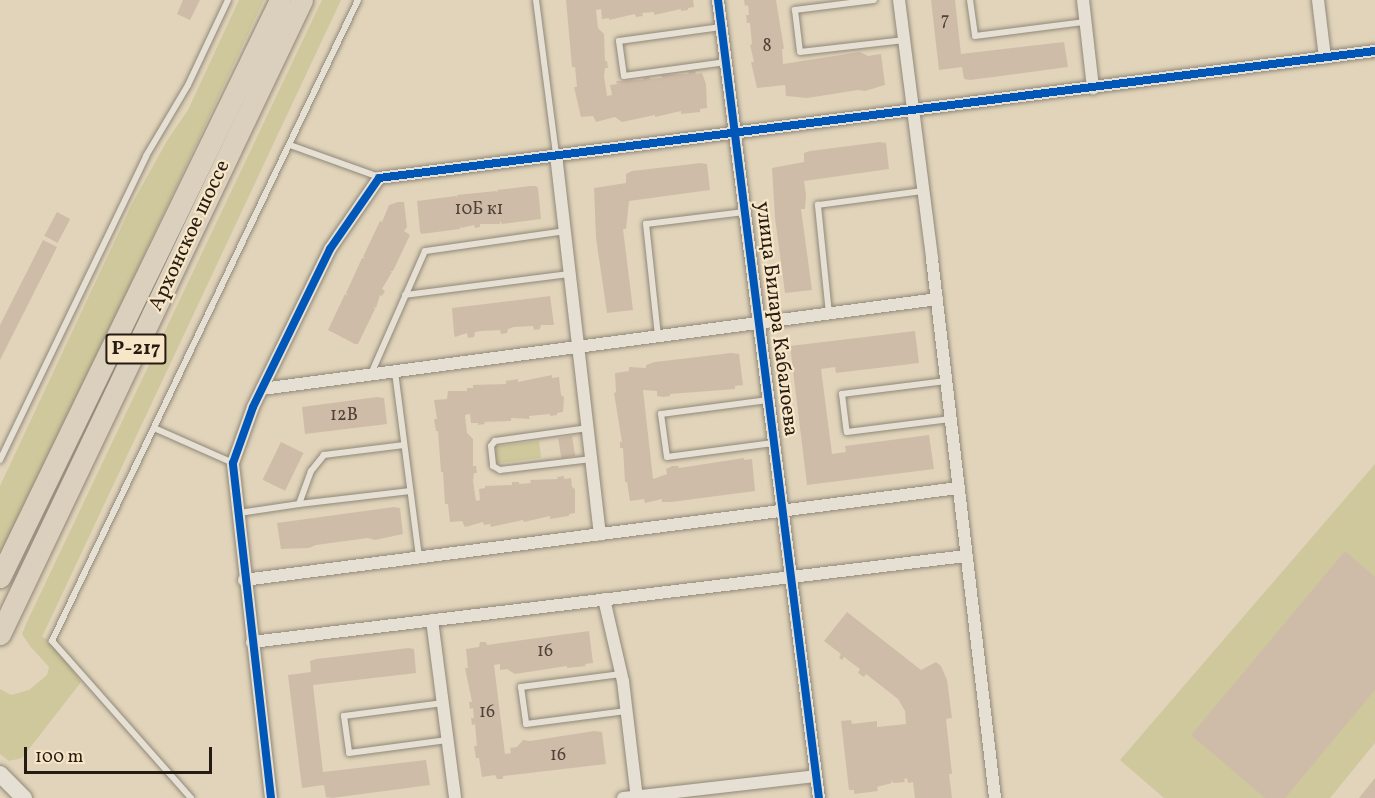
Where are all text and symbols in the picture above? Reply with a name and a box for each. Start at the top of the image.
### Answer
house number: 7 [941,10,949,32]
house number: 8 [762,36,772,58]
street label: Архонское шоссе [144,156,236,316]
house number: 10Б к1 [454,199,504,221]
street label: улица Билара Кабалоева [749,200,803,438]
road number: Р-217 [104,332,168,366]
house number: 12В [330,405,358,427]
house number: 16 [537,641,553,663]
house number: 16 [479,702,495,724]
scale bar [27,735,214,773]
text: 100 m [35,745,84,770]
house number: 16 [550,745,566,767]

